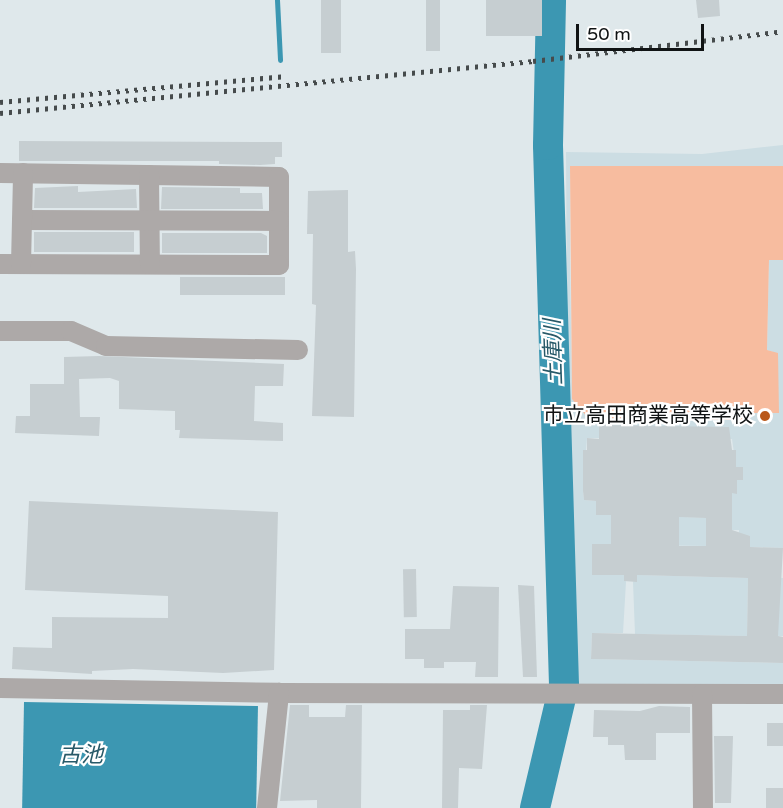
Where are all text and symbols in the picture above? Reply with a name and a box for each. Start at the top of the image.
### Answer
scale bar [579,12,706,50]
text: 50 m [587,23,631,45]
water label: 土庫川 [540,319,568,385]
place label: 市立高田商業高等学校 [543,403,753,429]
marker: 市立高田商業高等学校 [758,409,772,423]
water label: 古池 [59,743,103,769]

